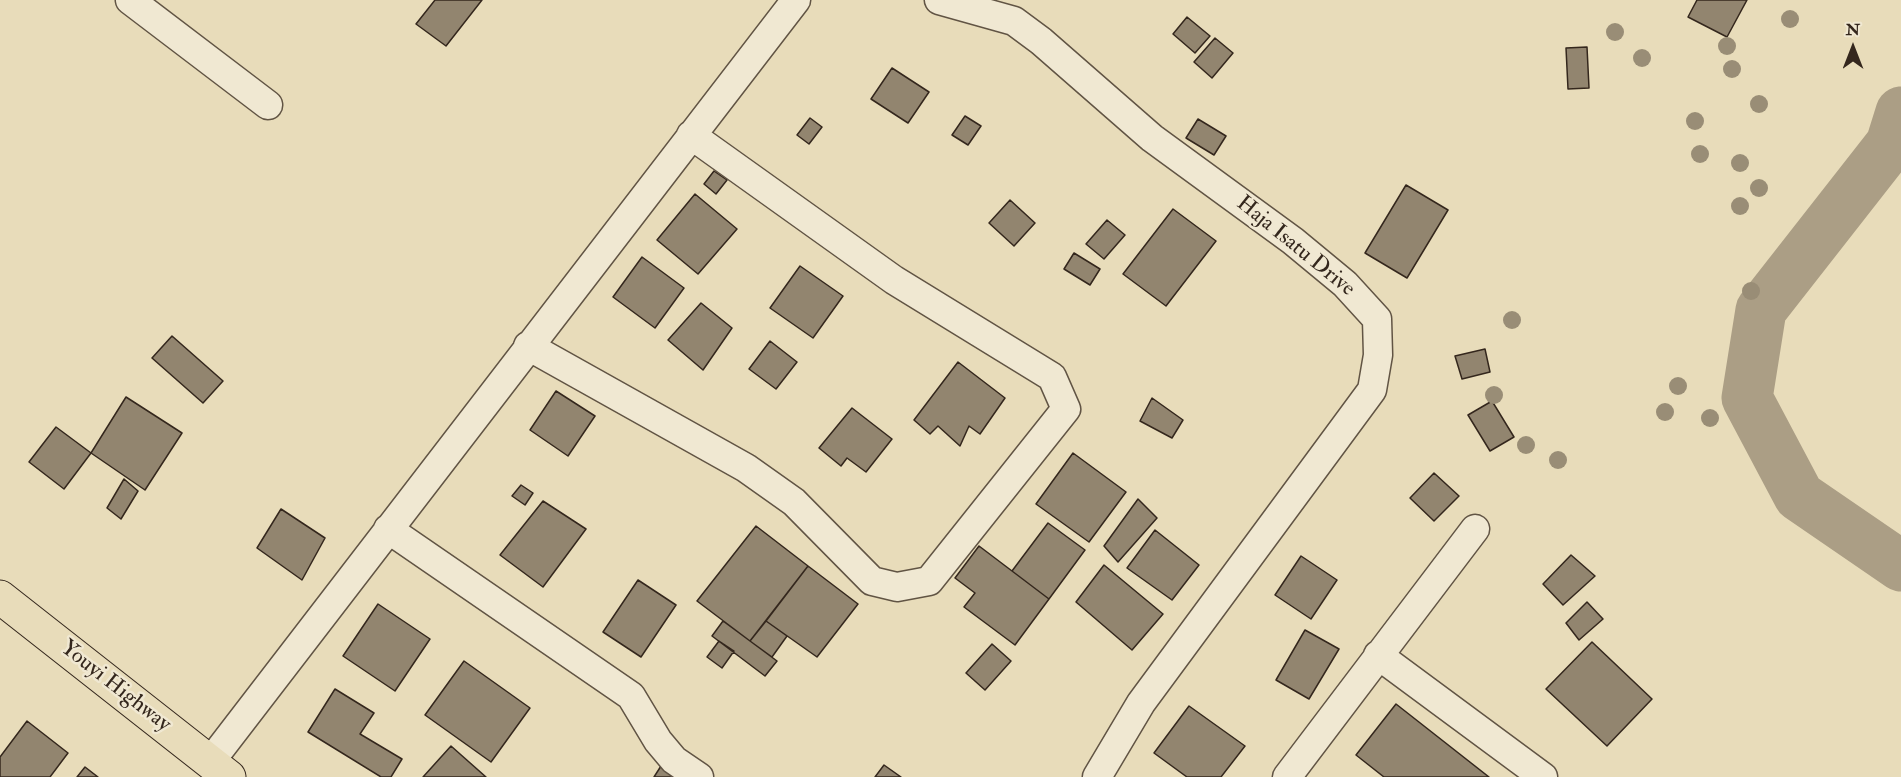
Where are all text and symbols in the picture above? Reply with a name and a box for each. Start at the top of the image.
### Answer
north arrow [1823,18,1883,78]
text: N [1846,20,1860,40]
street label: Haja Isatu Drive [1230,191,1360,303]
street label: Youyi Highway [54,636,176,738]

